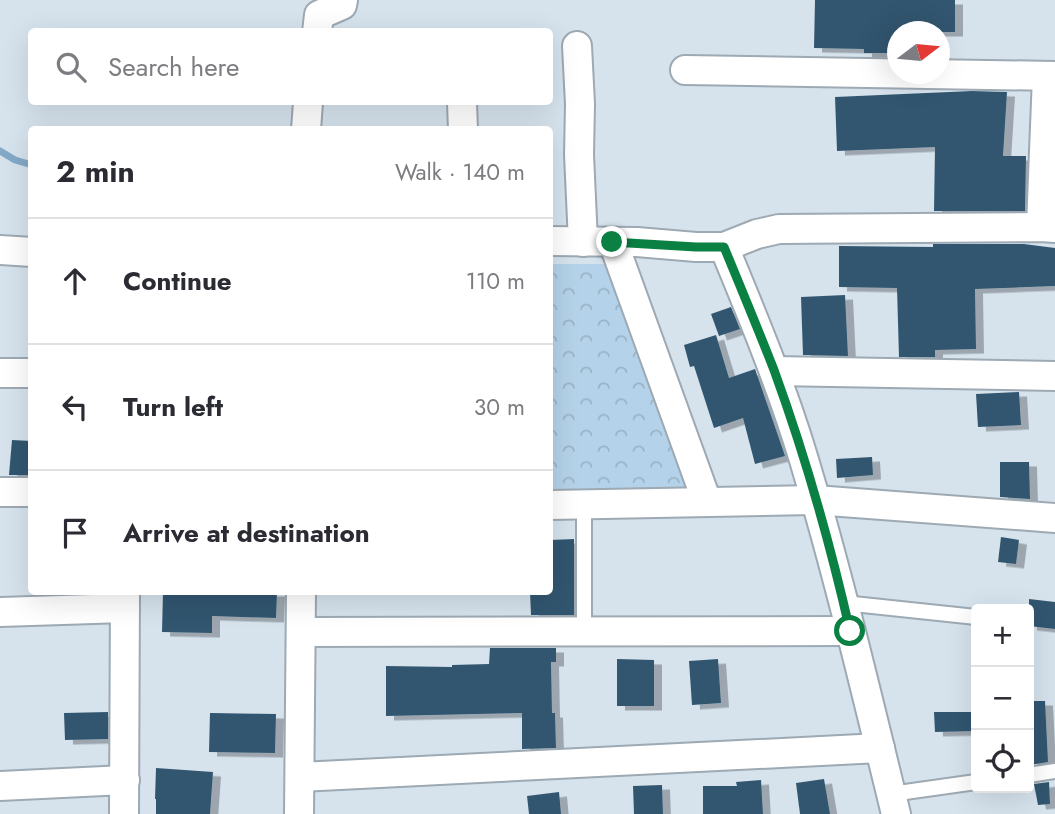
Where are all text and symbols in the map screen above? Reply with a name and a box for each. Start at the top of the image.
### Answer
north arrow [887,21,950,84]
search box [28,28,553,105]
icon: search [52,48,90,86]
text: Search here [108,48,240,86]
text: 2 min [56,150,135,193]
text: Walk · 140 m [395,155,525,189]
route end [596,226,627,257]
icon: ahead [56,262,94,300]
text: Continue [123,262,232,300]
text: 110 m [466,264,525,298]
icon: left [56,388,94,426]
text: Turn left [123,388,223,426]
text: 30 m [474,390,525,424]
icon: arrive [56,514,94,552]
text: Arrive at destination [123,514,370,552]
map controls [971,604,1034,793]
button: + [971,604,1034,667]
route start [834,615,865,646]
button: − [971,667,1034,730]
button: locate [971,730,1034,793]

